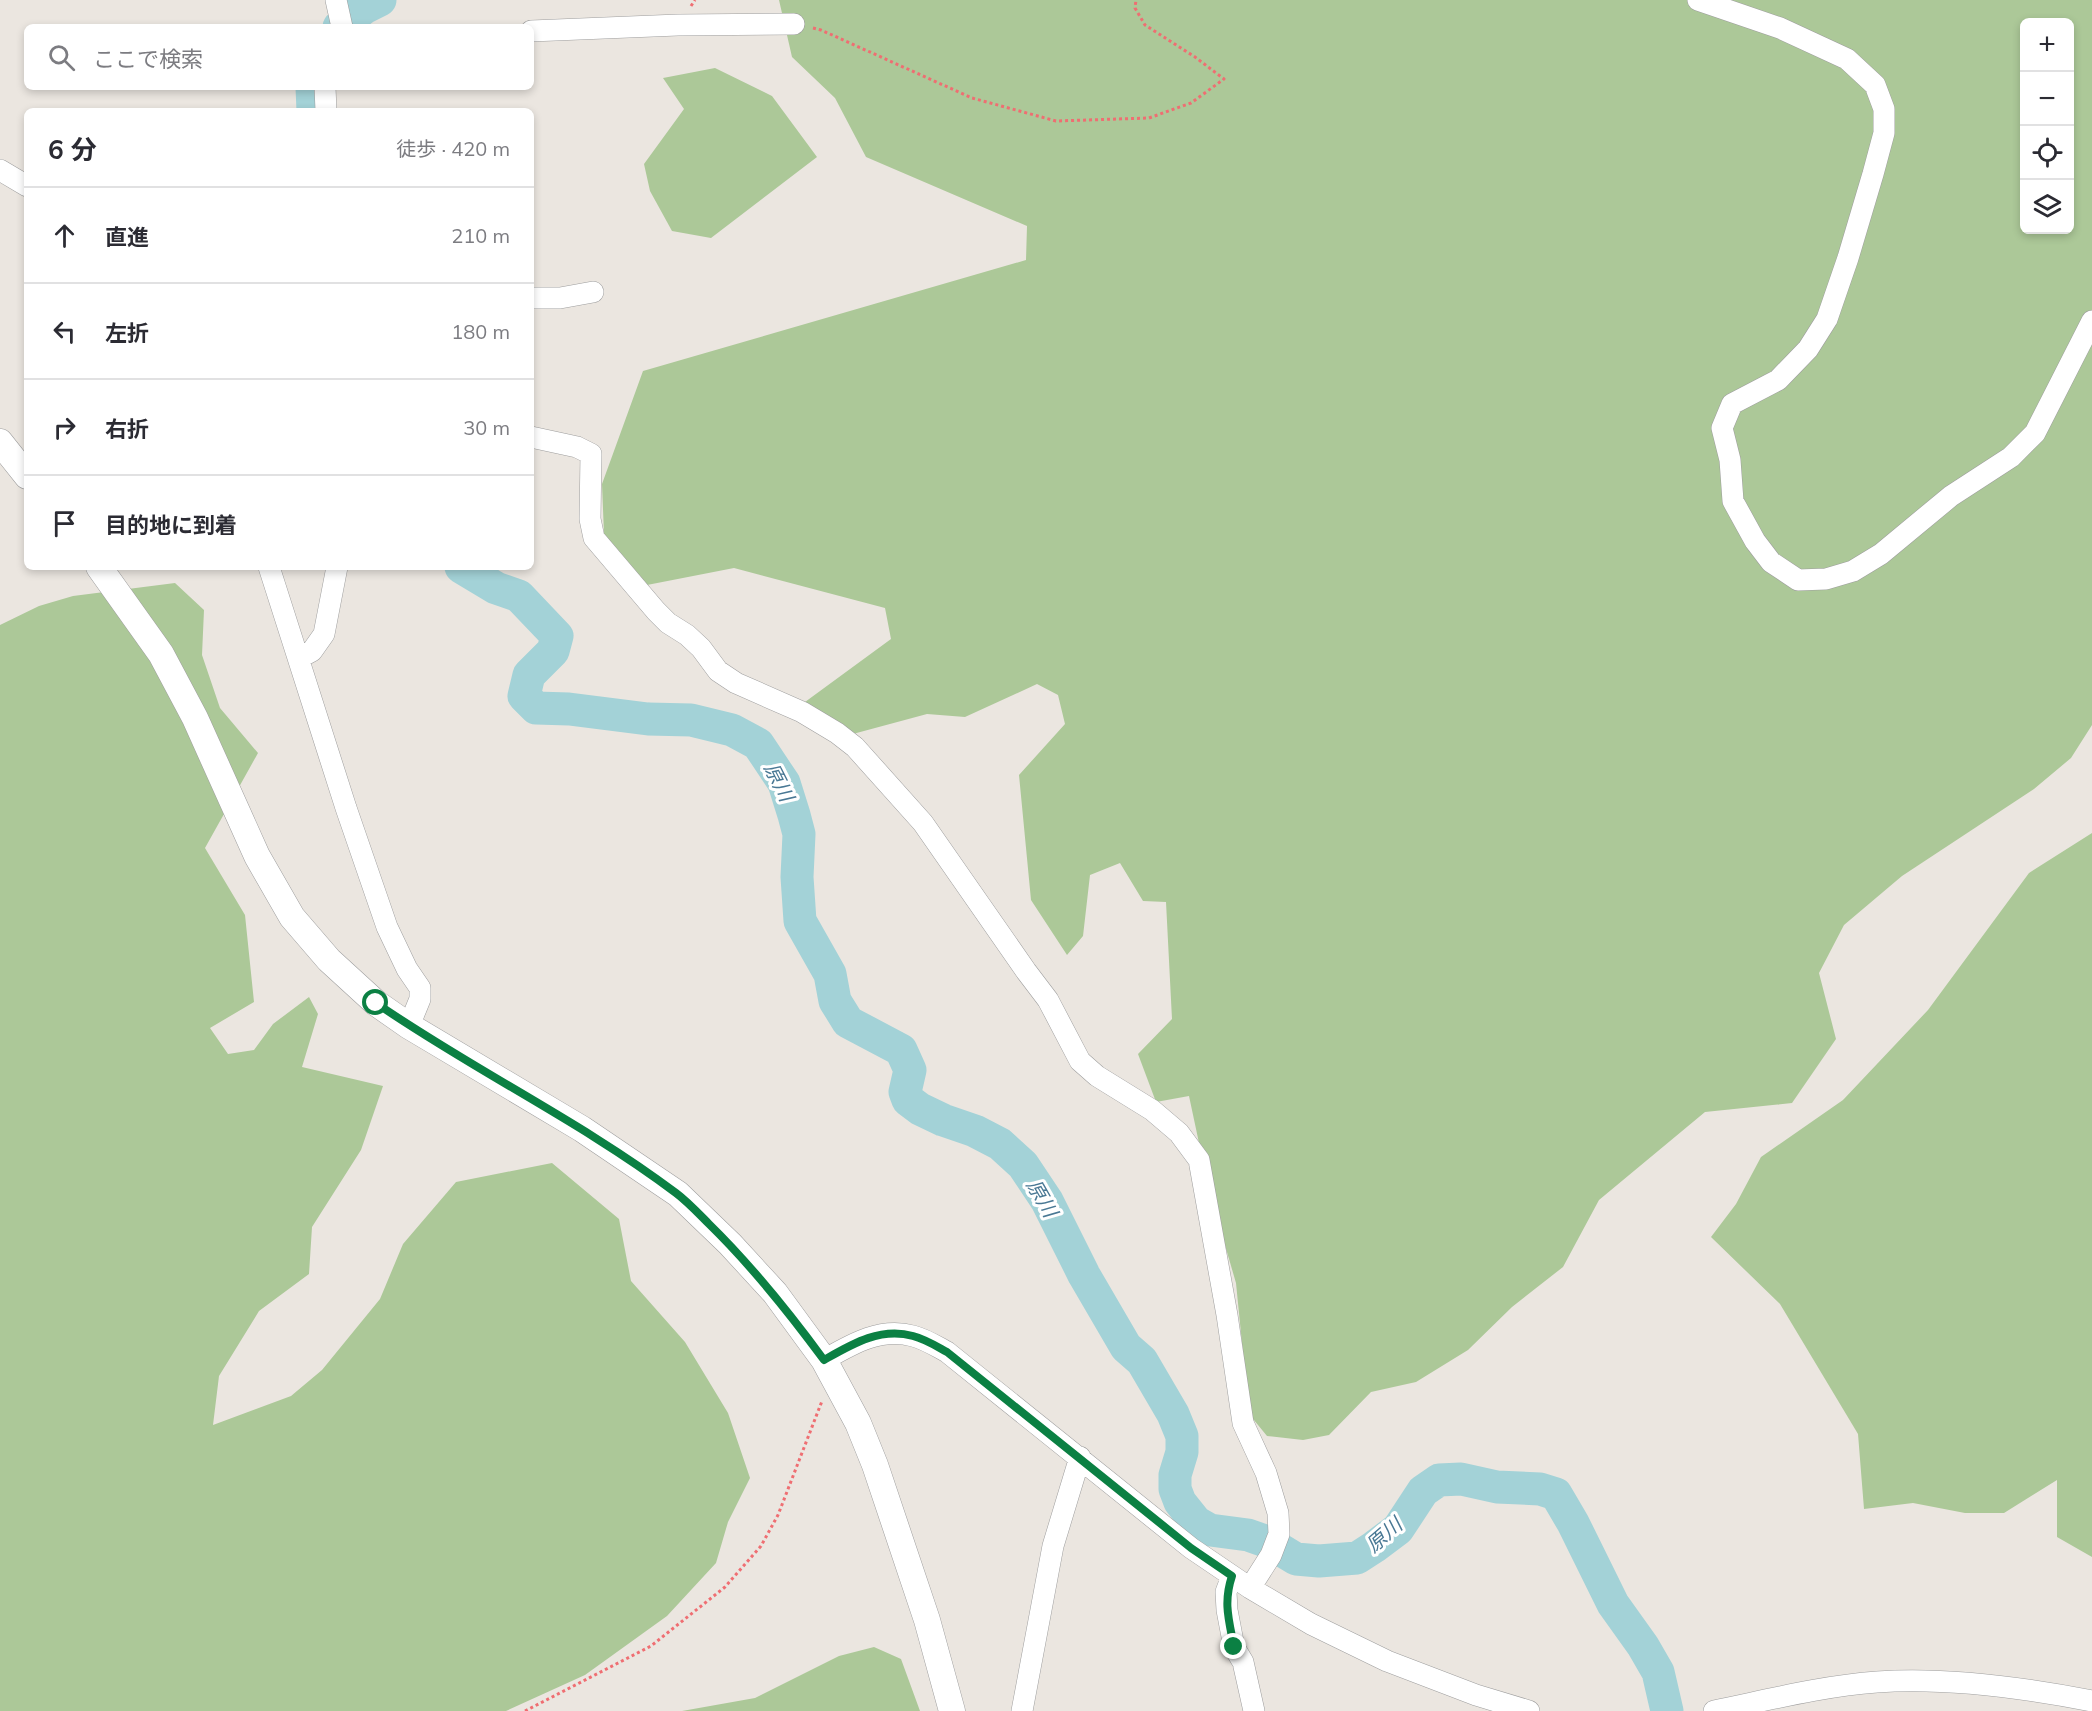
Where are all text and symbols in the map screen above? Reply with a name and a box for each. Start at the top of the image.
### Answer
map controls [2020,18,2074,234]
button: + [2020,18,2074,72]
search box [24,24,534,90]
icon: search [45,41,78,74]
text: ここで検索 [93,45,203,73]
button: − [2020,72,2074,126]
button: locate [2020,126,2074,180]
text: 6 分 [48,133,97,166]
text: 徒歩 · 420 m [396,136,510,161]
button: layers [2020,180,2074,234]
icon: ahead [48,219,81,252]
text: 直進 [105,223,149,251]
text: 210 m [451,223,510,248]
icon: left [48,315,81,348]
text: 左折 [105,319,149,347]
text: 180 m [451,319,510,344]
icon: right [48,411,81,444]
text: 右折 [105,415,149,443]
text: 30 m [463,415,510,440]
icon: arrive [48,507,81,540]
text: 目的地に到着 [105,511,237,539]
water label: 原川 [759,758,801,807]
route start [362,989,388,1015]
water label: 原川 [1022,1174,1064,1223]
water label: 原川 [1360,1511,1408,1557]
route end [1220,1633,1246,1659]

